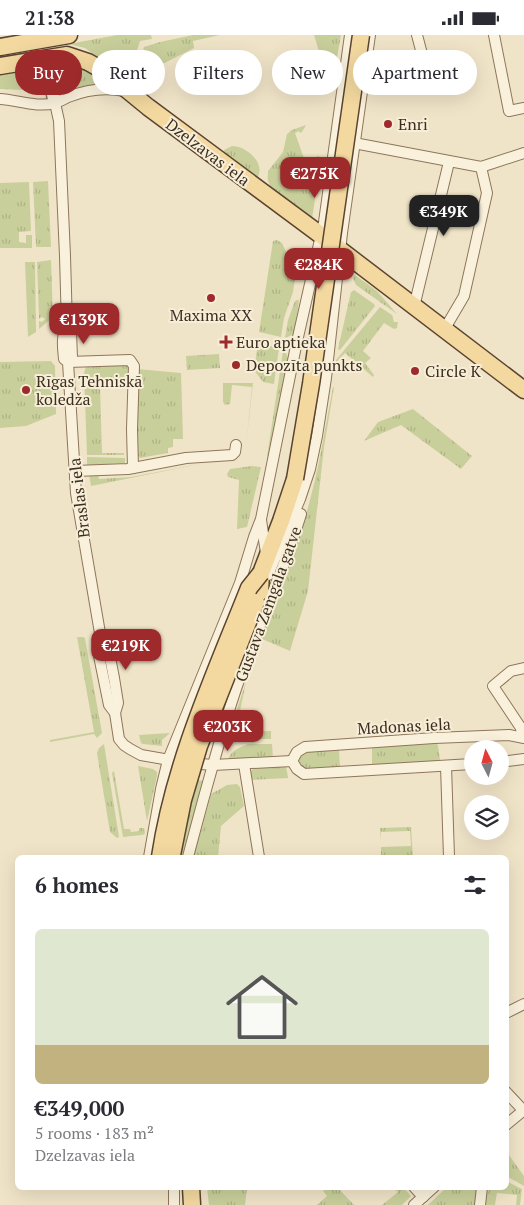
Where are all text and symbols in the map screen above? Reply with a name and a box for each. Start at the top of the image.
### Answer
text: 21:38 [25,5,74,30]
chip: Buy [15,50,82,95]
chip: Rent [92,50,165,95]
chip: Filters [175,50,262,95]
chip: New [272,50,343,95]
chip: Apartment [353,50,477,95]
street label: Dzelzavas iela [161,113,255,191]
place label: Enri [398,113,428,135]
marker: Enri [382,118,394,130]
pin: €275K [280,156,350,199]
text: €275K [291,162,339,184]
pin: €349K [409,195,479,237]
text: €349K [420,200,468,222]
pin: €284K [284,247,354,290]
text: €284K [295,253,343,275]
marker: Maxima XX [205,292,217,304]
pin: €139K [49,303,119,345]
place label: Maxima XX [170,304,252,326]
text: €139K [60,308,108,330]
place label: Euro aptieka [236,331,325,353]
marker: Euro aptieka [220,336,232,348]
place label: Depozīta punkts [246,354,363,376]
marker: Depozīta punkts [230,359,242,371]
place label: Circle K [425,360,481,382]
marker: Circle K [409,365,421,377]
place label: Rīgas Tehniskā koledža [36,370,142,410]
marker: Rīgas Tehniskā koledža [20,384,32,396]
street label: Braslas iela [63,457,95,539]
street label: Gustava Zemgala gatve [230,523,306,685]
pin: €219K [91,629,161,671]
text: €219K [102,634,150,656]
pin: €203K [193,709,263,752]
street label: Madonas iela [357,713,451,739]
text: €203K [204,715,252,737]
north arrow [464,740,509,785]
map controls [464,740,509,840]
button: layers [464,795,509,840]
text: 6 homes [35,871,119,899]
icon: filters [461,871,489,899]
icon: home [217,962,307,1052]
text: €349,000 [35,1094,124,1122]
text: 5 rooms · 183 m² [35,1122,154,1144]
text: Dzelzavas iela [35,1144,135,1166]

